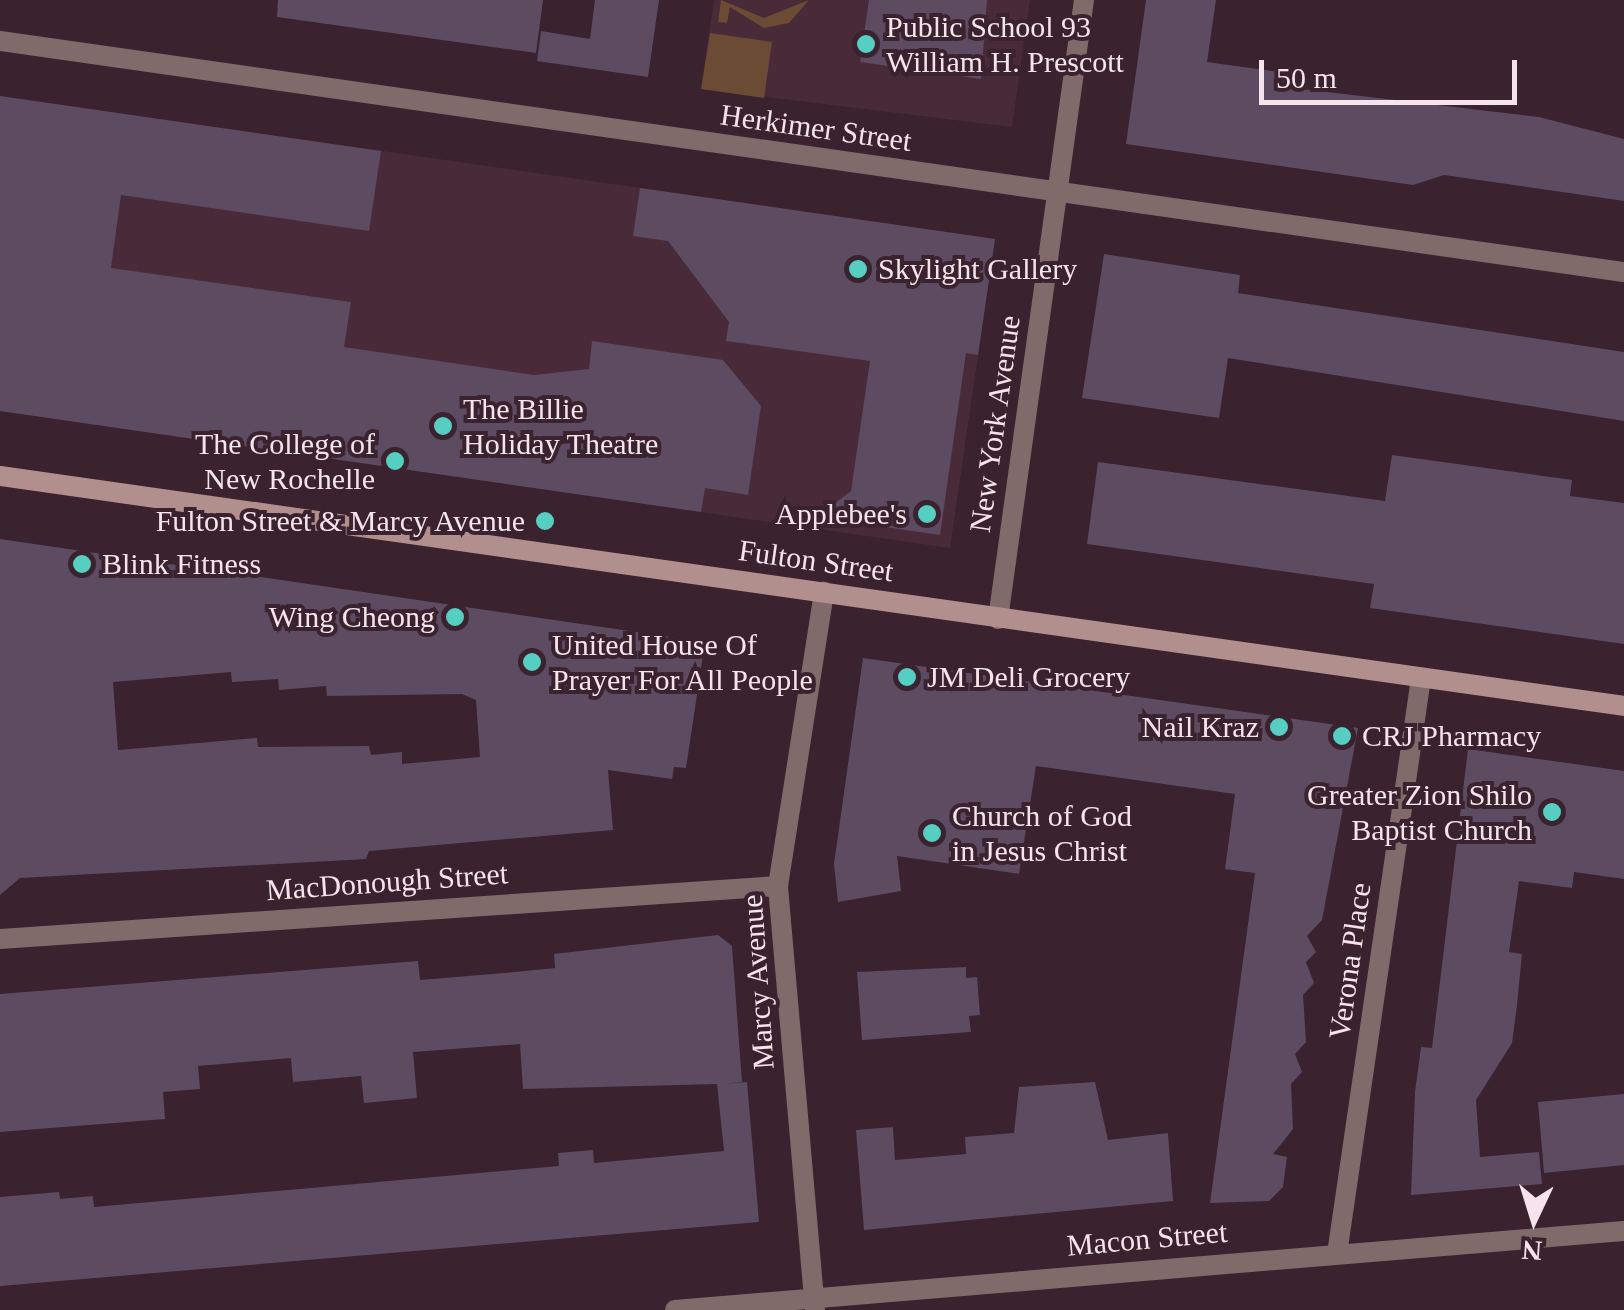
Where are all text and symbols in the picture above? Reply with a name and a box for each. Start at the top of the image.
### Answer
place label: Public School 93 William H. Prescott [886,9,1124,80]
marker: Public School 93 William H. Prescott [855,33,877,55]
scale bar [1264,40,1522,102]
text: 50 m [1276,61,1337,94]
street label: Herkimer Street [718,97,914,159]
place label: Skylight Gallery [878,251,1077,287]
marker: Skylight Gallery [847,258,869,280]
street label: New York Avenue [962,312,1028,536]
place label: The Billie Holiday Theatre [463,391,659,462]
marker: The Billie Holiday Theatre [432,415,454,437]
place label: The College of New Rochelle [195,426,375,496]
marker: The College of New Rochelle [384,450,406,472]
place label: Applebee's [775,496,907,532]
place label: Fulton Street & Marcy Avenue [154,503,525,539]
marker: Applebee's [916,503,938,525]
marker: Fulton Street & Marcy Avenue [534,510,556,532]
street label: Fulton Street [736,532,896,590]
place label: Blink Fitness [102,546,261,582]
marker: Blink Fitness [71,553,93,575]
place label: Wing Cheong [269,599,435,635]
marker: Wing Cheong [444,606,466,628]
place label: United House Of Prayer For All People [552,627,814,698]
marker: United House Of Prayer For All People [521,651,543,673]
place label: JM Deli Grocery [927,659,1130,695]
marker: JM Deli Grocery [896,666,918,688]
place label: Nail Kraz [1142,709,1259,745]
marker: Nail Kraz [1268,716,1290,738]
place label: CRJ Pharmacy [1362,718,1541,754]
marker: CRJ Pharmacy [1331,725,1353,747]
place label: Greater Zion Shilo Baptist Church [1307,777,1532,848]
place label: Church of God in Jesus Christ [952,798,1132,868]
marker: Greater Zion Shilo Baptist Church [1541,801,1563,823]
marker: Church of God in Jesus Christ [921,822,943,844]
street label: MacDonough Street [265,856,509,908]
street label: Verona Place [1321,881,1379,1041]
street label: Marcy Avenue [734,893,782,1071]
north arrow [1484,1170,1584,1270]
street label: Macon Street [1065,1214,1229,1264]
text: N [1521,1234,1543,1267]

